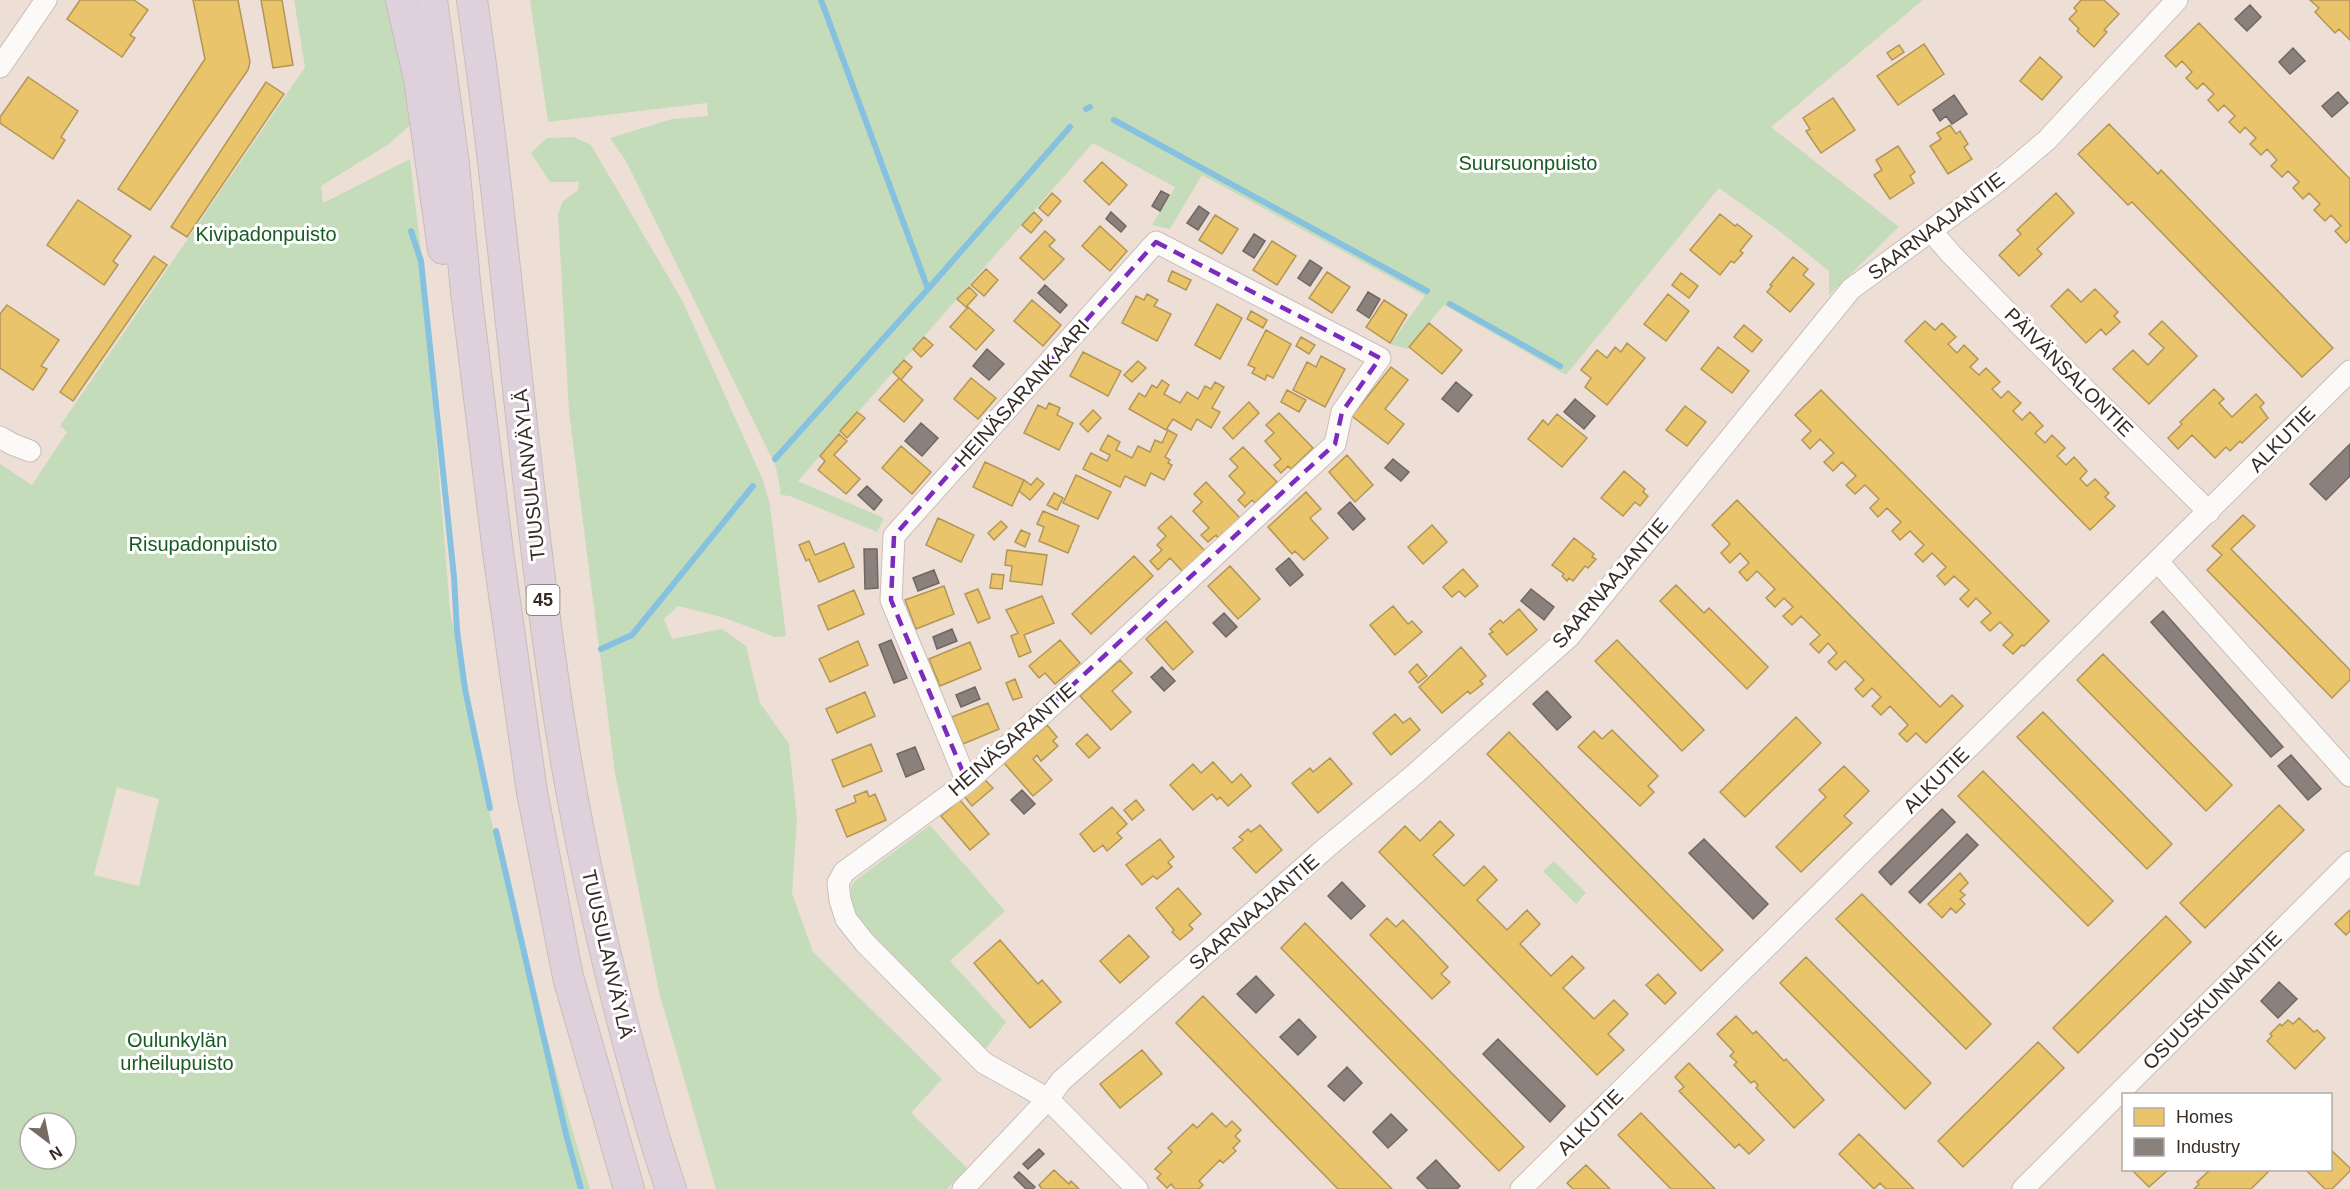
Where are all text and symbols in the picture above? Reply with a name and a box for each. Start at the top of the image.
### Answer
park label: Suursuonpuisto [1459,152,1597,174]
street label: SAARNAAJANTIE [1864,168,2008,284]
park label: Kivipadonpuisto [195,223,337,245]
street label: PÄIVÄNSALONTIE [2000,303,2138,441]
street label: HEINÄSARANKAARI [950,315,1094,471]
street label: TUUSULANVÄYLÄ [509,388,549,562]
street label: ALKUTIE [2245,402,2319,476]
street label: SAARNAAJANTIE [1548,514,1672,652]
park label: Risupadonpuisto [129,533,278,555]
road number: 45 [526,585,560,615]
street label: HEINÄSARANTIE [944,678,1080,800]
street label: ALKUTIE [1899,743,1973,817]
street label: SAARNAAJANTIE [1185,850,1323,974]
street label: TUUSULANVÄYLÄ [578,868,638,1041]
street label: OSUUSKUNNANTIE [2138,926,2286,1074]
park label: Oulunkylän urheilupuisto [120,1029,234,1074]
street label: ALKUTIE [1553,1085,1627,1159]
legend [2122,1093,2332,1171]
text: Homes [2176,1107,2233,1127]
north arrow [18,1111,78,1171]
text: Industry [2176,1137,2240,1157]
text: N [46,1143,65,1164]

